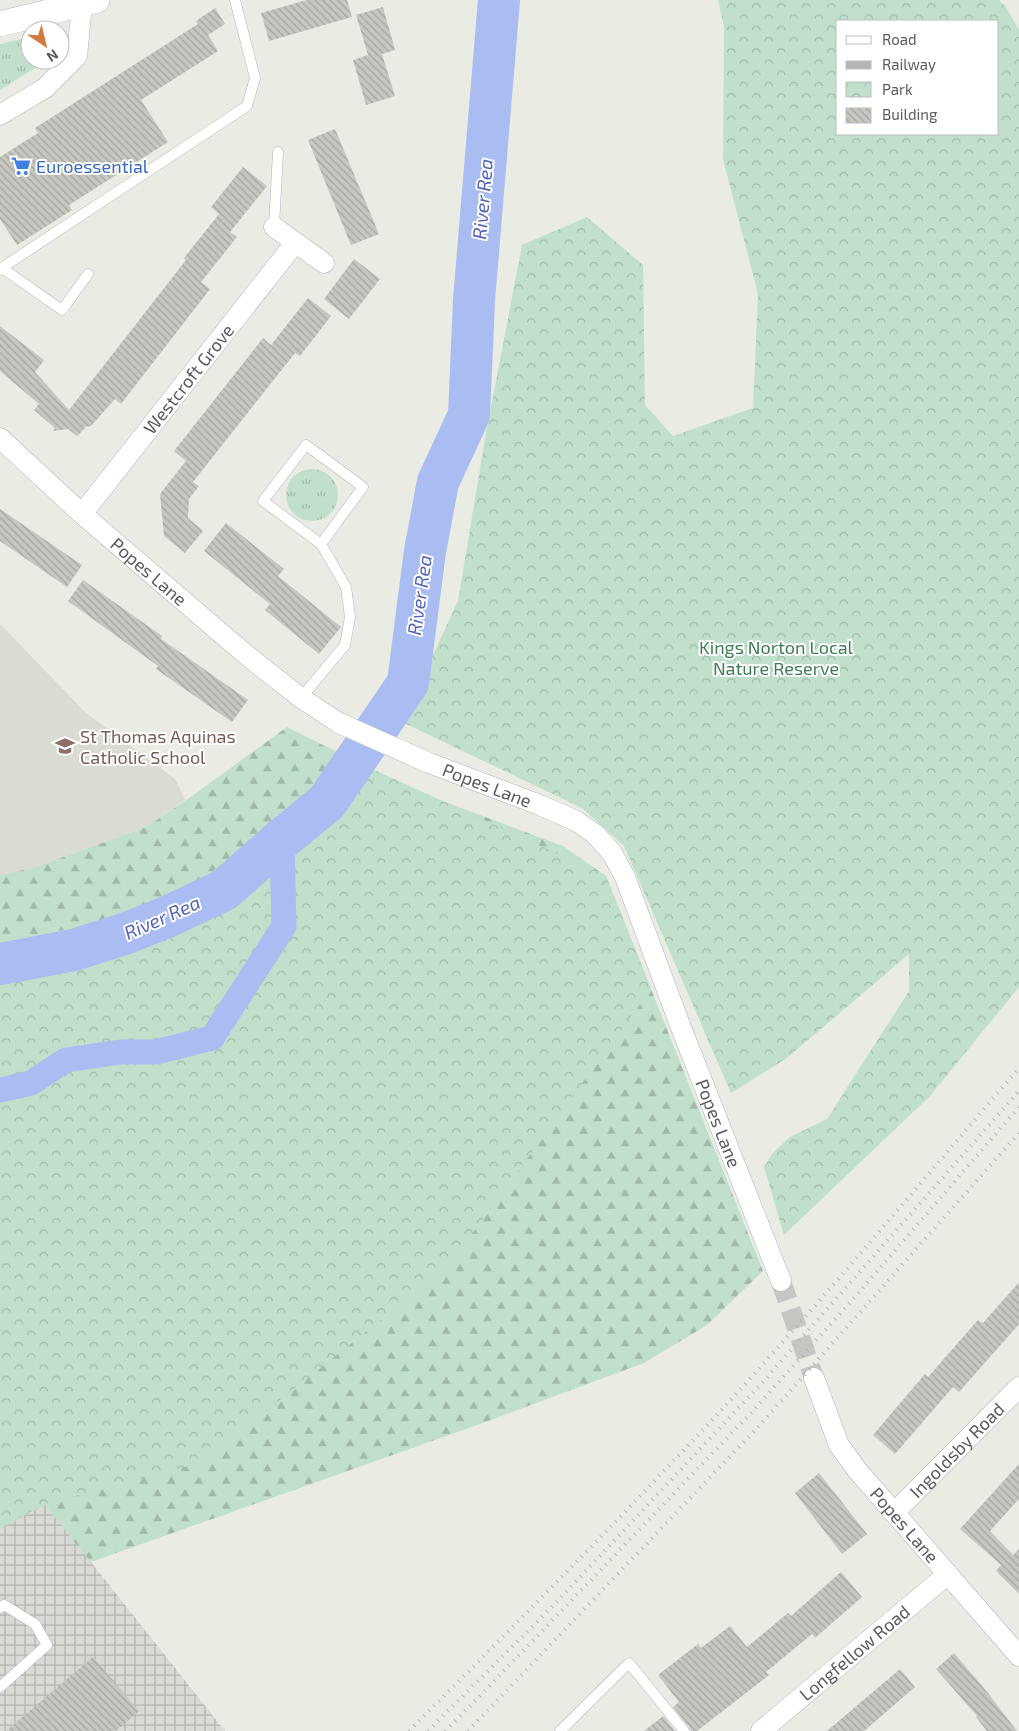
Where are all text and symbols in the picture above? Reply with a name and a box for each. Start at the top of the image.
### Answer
north arrow [20,20,70,70]
legend [836,20,999,135]
text: Road [882,30,917,48]
text: N [44,46,62,66]
text: Railway [882,55,936,73]
text: Park [882,80,913,98]
text: Building [882,105,938,123]
supermarket icon: Euroessential [10,155,32,177]
place label: Euroessential [36,155,149,177]
water label: River Rea [467,158,497,240]
street label: Westcroft Grove [138,319,238,438]
street label: Popes Lane [106,533,192,610]
water label: River Rea [402,553,436,637]
park label: Kings Norton Local Nature Reserve [699,636,854,679]
place label: St Thomas Aquinas Catholic School [80,725,236,768]
school or university icon: St Thomas Aquinas Catholic School [54,735,76,757]
street label: Popes Lane [440,758,535,812]
water label: River Rea [120,890,204,944]
street label: Popes Lane [691,1076,746,1170]
street label: Ingoldsby Road [905,1398,1009,1502]
street label: Popes Lane [866,1482,944,1567]
street label: Longfellow Road [795,1600,914,1705]

